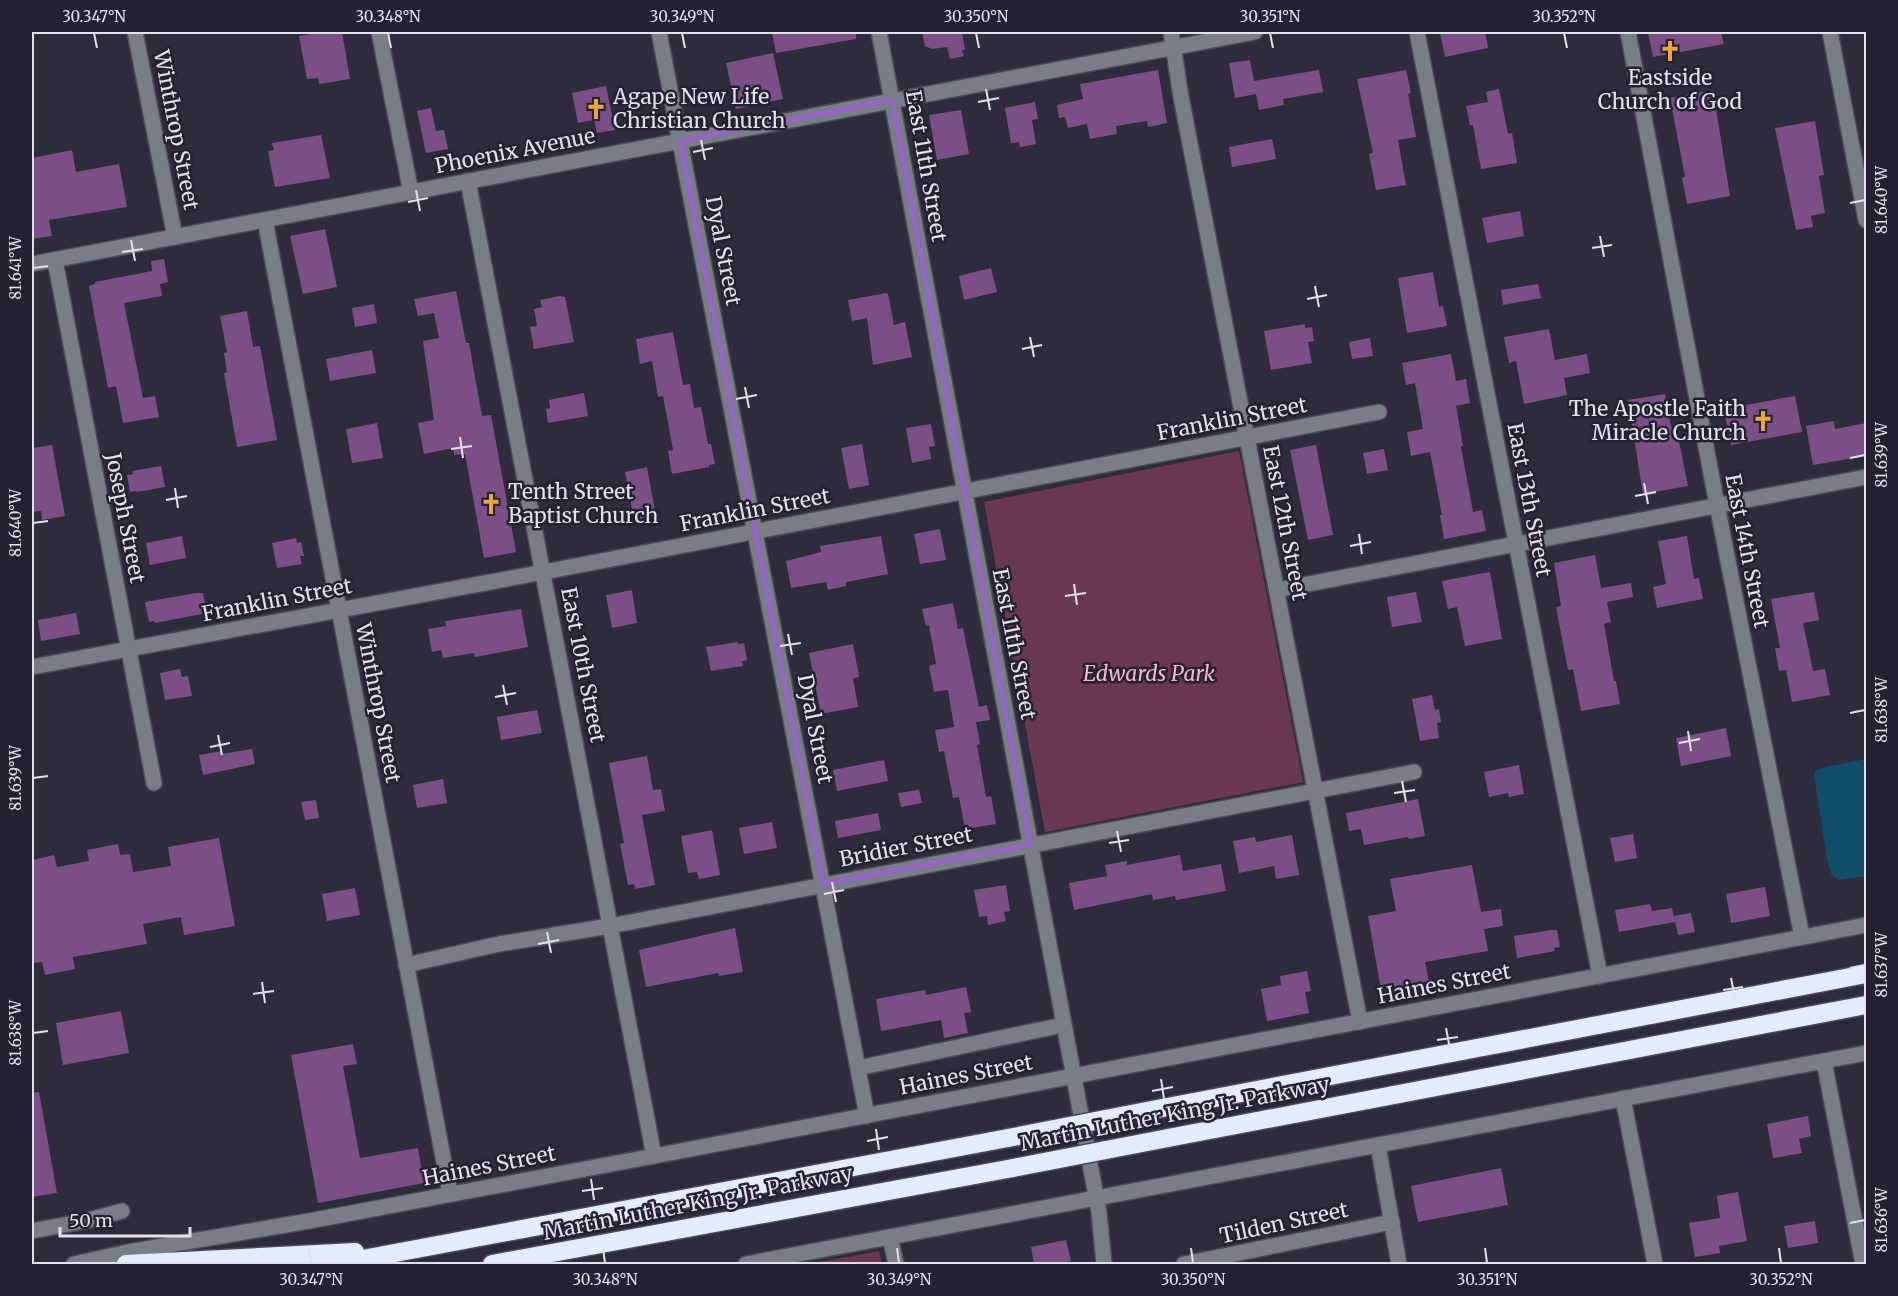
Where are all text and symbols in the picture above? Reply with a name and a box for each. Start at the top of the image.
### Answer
text: 30.347°N [62,7,126,26]
text: 30.348°N [355,7,421,26]
text: 30.349°N [650,7,715,26]
text: 30.350°N [944,7,1009,26]
text: 30.351°N [1240,7,1301,26]
text: 30.352°N [1532,7,1596,26]
church icon: Eastside Church of God [1658,39,1682,63]
street label: Winthrop Street [148,47,205,212]
place label: Eastside Church of God [1598,64,1743,115]
place label: Agape New Life Christian Church [612,83,786,134]
street label: East 11th Street [900,88,953,244]
church icon: Agape New Life Christian Church [584,97,608,121]
street label: Phoenix Avenue [432,122,597,179]
text: 81.640°W [1872,165,1891,234]
street label: Dyal Street [700,194,747,308]
text: 81.641°W [6,235,25,300]
street label: Franklin Street [1155,391,1309,446]
place label: The Apostle Faith Miracle Church [1569,395,1746,446]
church icon: The Apostle Faith Miracle Church [1751,409,1775,433]
street label: East 13th Street [1501,421,1558,579]
text: 81.639°W [1872,421,1891,488]
street label: East 12th Street [1257,443,1314,603]
street label: Joseph Street [99,449,151,585]
street label: East 14th Street [1719,471,1776,630]
place label: Tenth Street Baptist Church [508,478,658,529]
street label: Franklin Street [678,482,832,537]
text: 81.640°W [6,488,25,557]
church icon: Tenth Street Baptist Church [479,492,503,516]
street label: East 11th Street [987,566,1042,722]
street label: Franklin Street [200,572,354,627]
street label: East 10th Street [555,585,612,745]
street label: Winthrop Street [350,620,407,785]
park label: Edwards Park [1083,660,1216,687]
street label: Dyal Street [792,672,839,786]
text: 81.638°W [1872,676,1891,743]
text: 81.639°W [6,744,25,811]
street label: Bridier Street [837,820,975,873]
text: 81.637°W [1872,931,1891,998]
street label: Haines Street [1375,957,1513,1010]
text: 81.638°W [6,999,25,1066]
street label: Haines Street [897,1048,1035,1101]
street label: Martin Luther King Jr. Parkway [1018,1070,1333,1157]
street label: Haines Street [420,1139,558,1192]
street label: Martin Luther King Jr. Parkway [541,1159,856,1246]
text: 81.636°W [1872,1187,1891,1252]
street label: Tilden Street [1217,1196,1351,1249]
scale bar [60,1200,190,1238]
text: 50 m [69,1209,113,1232]
text: 30.347°N [279,1270,343,1289]
text: 30.348°N [572,1270,638,1289]
text: 30.349°N [867,1270,932,1289]
text: 30.350°N [1161,1270,1226,1289]
text: 30.351°N [1457,1270,1518,1289]
text: 30.352°N [1749,1270,1813,1289]

